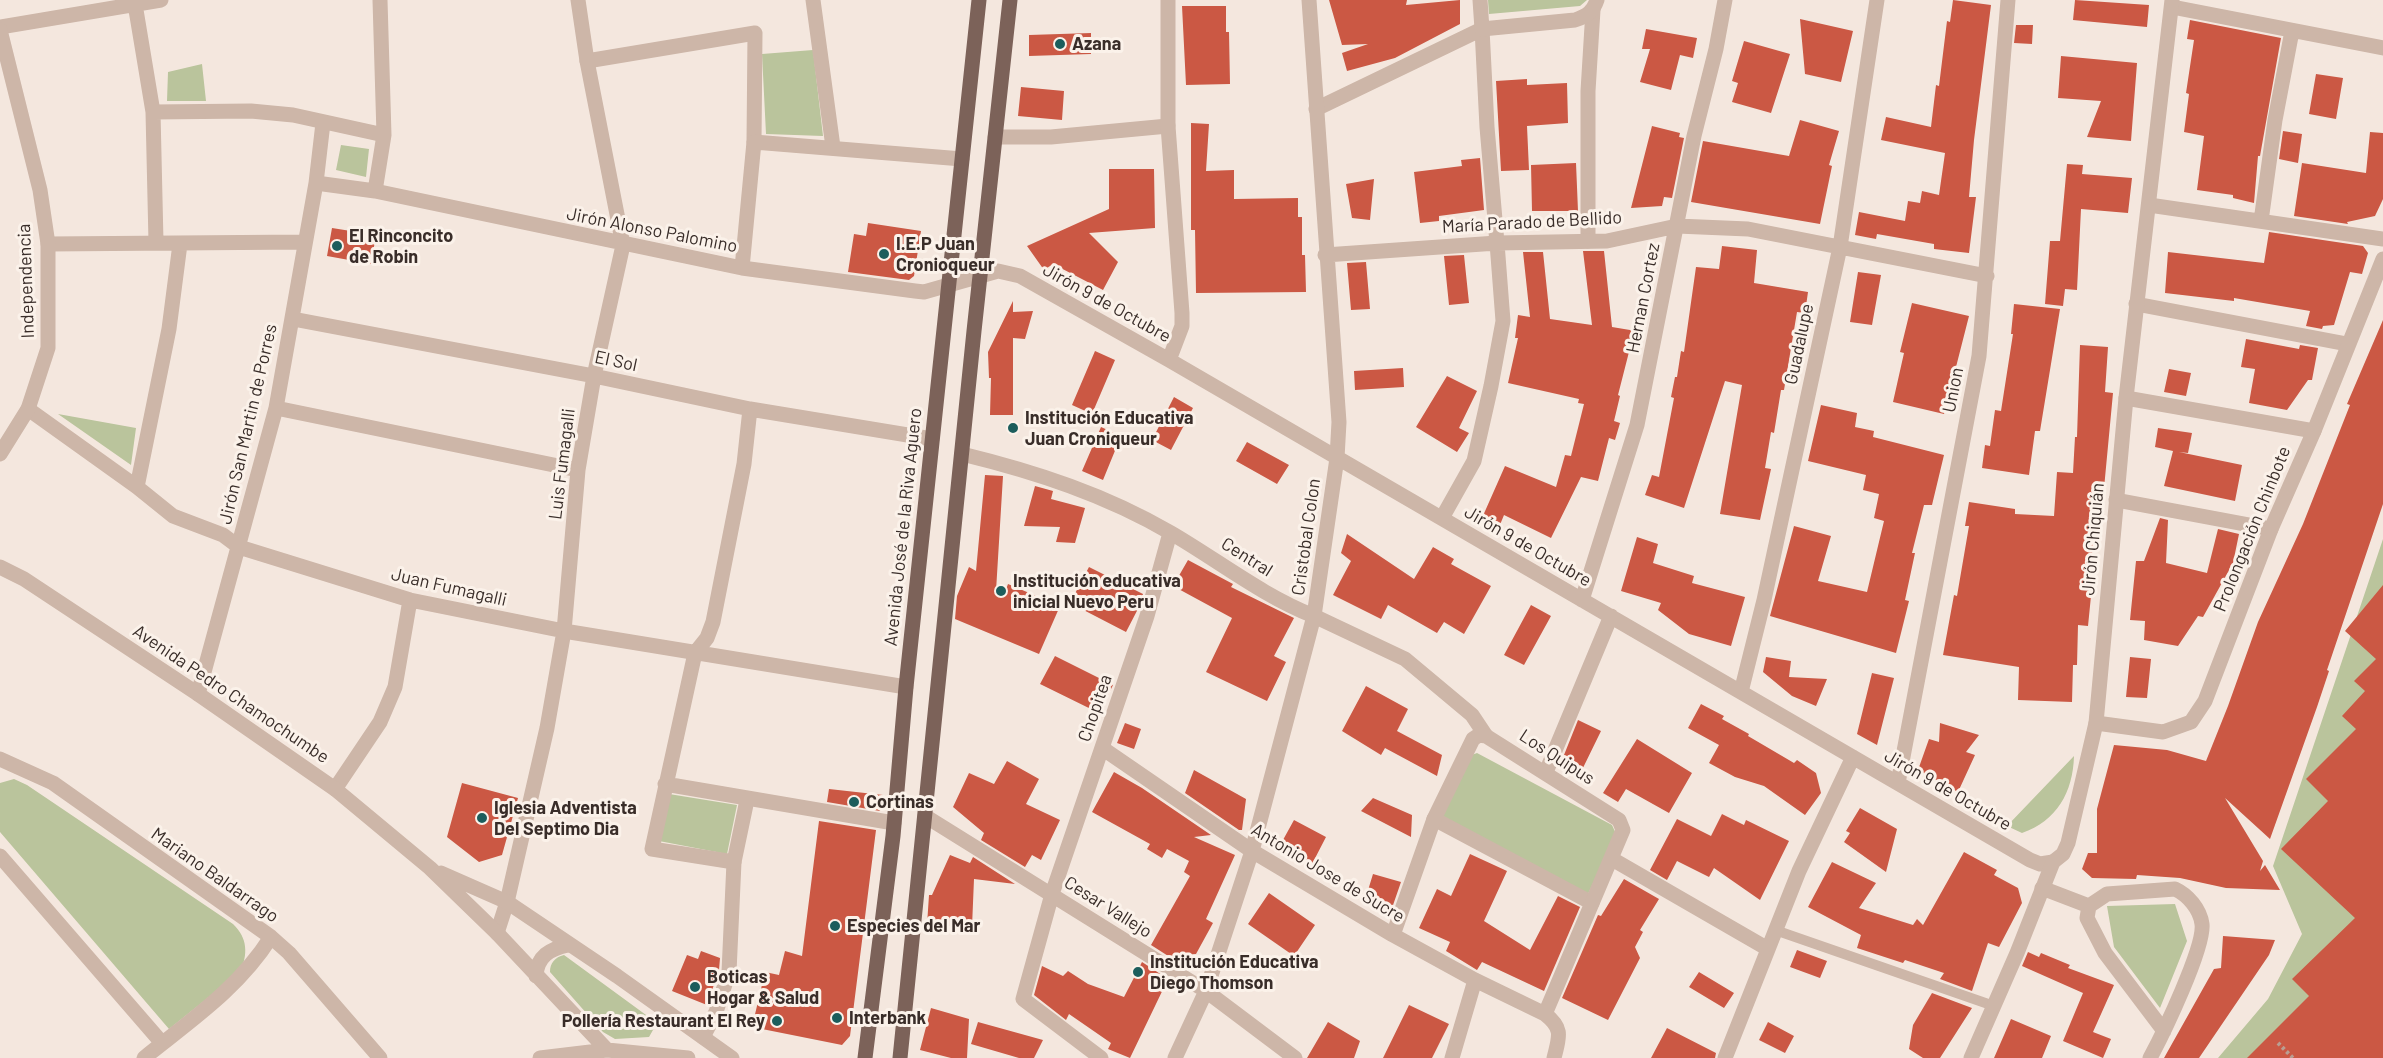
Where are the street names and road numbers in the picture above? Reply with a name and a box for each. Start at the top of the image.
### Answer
street label: Jirón Alonso Palomino [565,203,739,257]
street label: María Parado de Bellido [1441,206,1623,238]
street label: Independencia [13,223,39,339]
street label: Hernan Cortez [1622,241,1664,355]
street label: Jirón 9 de Octubre [1039,259,1175,347]
street label: Guadalupe [1780,302,1818,386]
street label: Jirón San Martin de Porres [214,322,282,526]
street label: El Sol [593,346,639,376]
street label: Union [1938,366,1968,414]
street label: Luis Fumagalli [544,407,580,521]
street label: Avenida José de la Riva Aguero [880,407,926,647]
street label: Prolongación Chinbote [2209,443,2295,615]
street label: Cristobal Colon [1287,477,1325,597]
street label: Jirón Chiquián [2077,482,2109,596]
street label: Jirón 9 de Octubre [1461,501,1595,591]
street label: Central [1217,533,1277,581]
street label: Juan Fumagalli [389,563,509,611]
street label: Avenida Pedro Chamochumbe [129,620,333,768]
street label: Chopitea [1073,671,1117,745]
street label: Los Quipus [1515,725,1599,789]
street label: Jirón 9 de Octubre [1881,745,2015,835]
street label: Antonio Jose de Sucre [1247,819,1409,927]
street label: Mariano Baldarrago [147,823,283,927]
street label: Cesar Vallejo [1060,872,1156,942]

